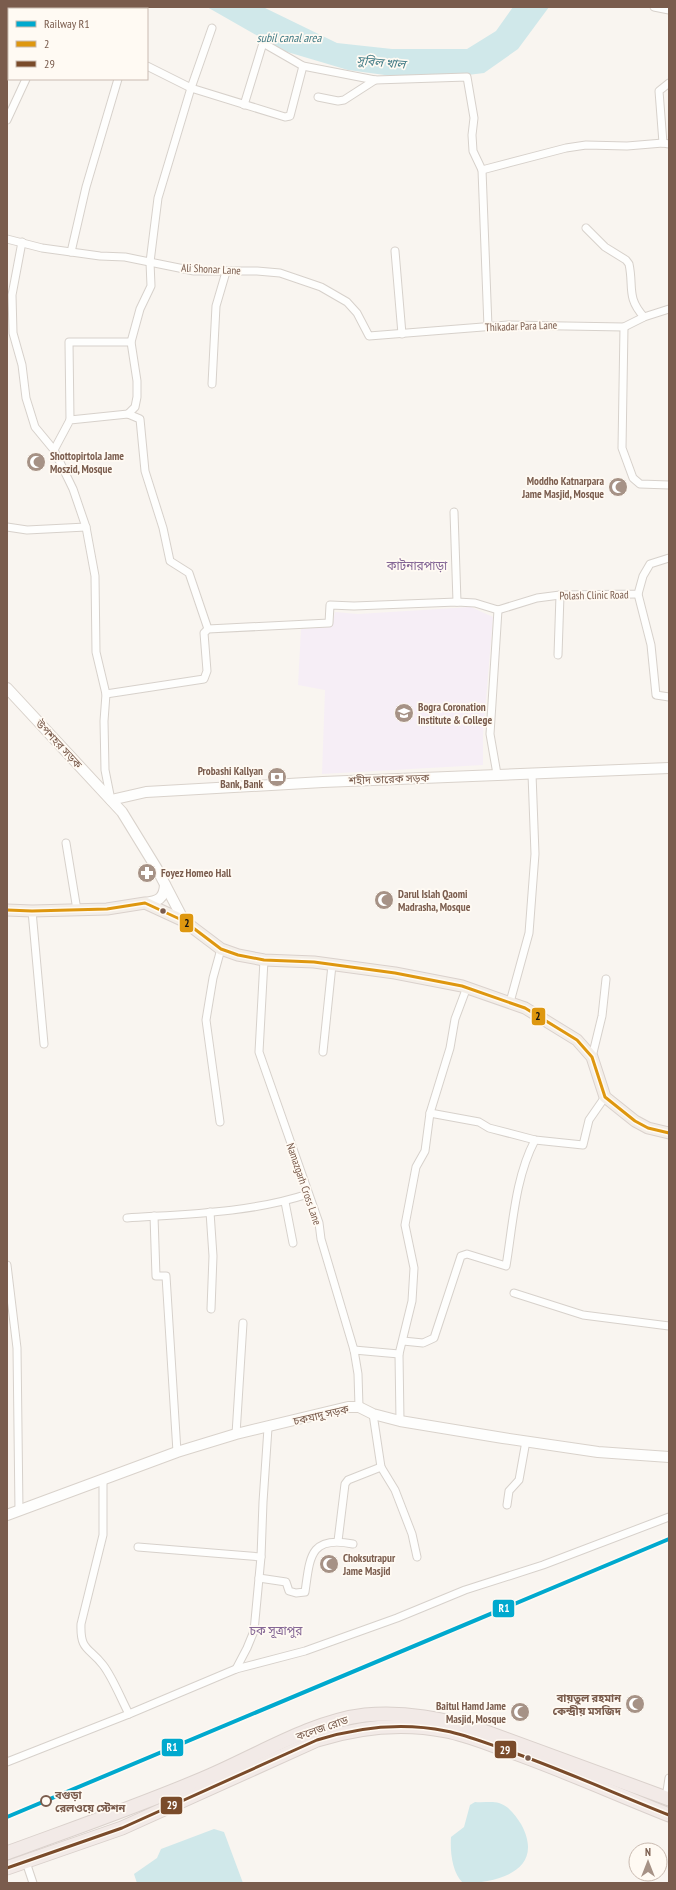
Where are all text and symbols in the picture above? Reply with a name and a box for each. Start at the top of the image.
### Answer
legend [8,8,148,80]
text: Railway R1 [44,16,90,31]
water label: subil canal area [257,30,323,45]
text: 2 [44,36,49,51]
water label: সুবিল খাল [356,52,408,72]
text: 29 [44,56,55,71]
street label: Ali Shonar Lane [181,260,242,278]
street label: Thikadar Para Lane [485,318,558,334]
place label: Shottopirtola Jame Moszid, Mosque [50,449,124,476]
mosque icon: Shottopirtola Jame Moszid, Mosque [25,451,47,473]
place label: Moddho Katnarpara Jame Masjid, Mosque [521,474,604,501]
mosque icon: Moddho Katnarpara Jame Masjid, Mosque [607,476,629,498]
district label: কাটনারপাড়া [386,558,448,573]
street label: Polash Clinic Road [559,587,629,603]
place label: Bogra Coronation Institute & College [418,700,492,727]
school or university icon: Bogra Coronation Institute & College [393,702,415,724]
street label: উপশহর সড়ক [32,716,85,771]
place label: Probashi Kallyan Bank, Bank [198,764,263,791]
bank icon: Probashi Kallyan Bank, Bank [266,766,288,788]
street label: শহীদ তারেক সড়ক [347,771,430,787]
pharmacy icon: Foyez Homeo Hall [136,862,158,884]
place label: Foyez Homeo Hall [161,866,232,880]
place label: Darul Islah Qaomi Madrasha, Mosque [398,887,471,914]
mosque icon: Darul Islah Qaomi Madrasha, Mosque [373,889,395,911]
unlabelled marker [158,906,168,916]
line badge: 2 [179,913,194,933]
text: 2 [184,916,190,930]
line badge: 2 [531,1007,546,1026]
text: 2 [535,1009,541,1023]
street label: Namazgarh Cross Lane [283,1141,325,1227]
street label: চকযাদু সড়ক [291,1402,350,1428]
place label: Choksutrapur Jame Masjid [342,1551,396,1578]
mosque icon: Choksutrapur Jame Masjid [318,1553,340,1575]
line badge: R1 [492,1599,515,1618]
text: R1 [499,1601,509,1615]
district label: চক সূত্রাপুর [248,1623,303,1639]
place label: বায়তুল রহমান কেন্দ্রীয় মসজিদ [552,1691,622,1718]
mosque icon: বায়তুল রহমান কেন্দ্রীয় মসজিদ [624,1693,646,1715]
place label: Baitul Hamd Jame Masjid, Mosque [436,1699,506,1726]
mosque icon: Baitul Hamd Jame Masjid, Mosque [509,1701,531,1723]
street label: কলেজ রোড [293,1713,350,1744]
line badge: R1 [161,1738,184,1757]
text: R1 [167,1740,177,1754]
line badge: 29 [494,1740,517,1759]
text: 29 [500,1743,510,1757]
unlabelled marker [523,1753,533,1763]
place label: বগুড়া রেলওয়ে স্টেশন [54,1788,126,1815]
marker: বগুড়া রেলওয়ে স্টেশন [40,1795,52,1807]
line badge: 29 [160,1796,183,1815]
text: 29 [167,1798,177,1812]
north arrow [628,1842,668,1882]
text: N [645,1845,651,1859]

